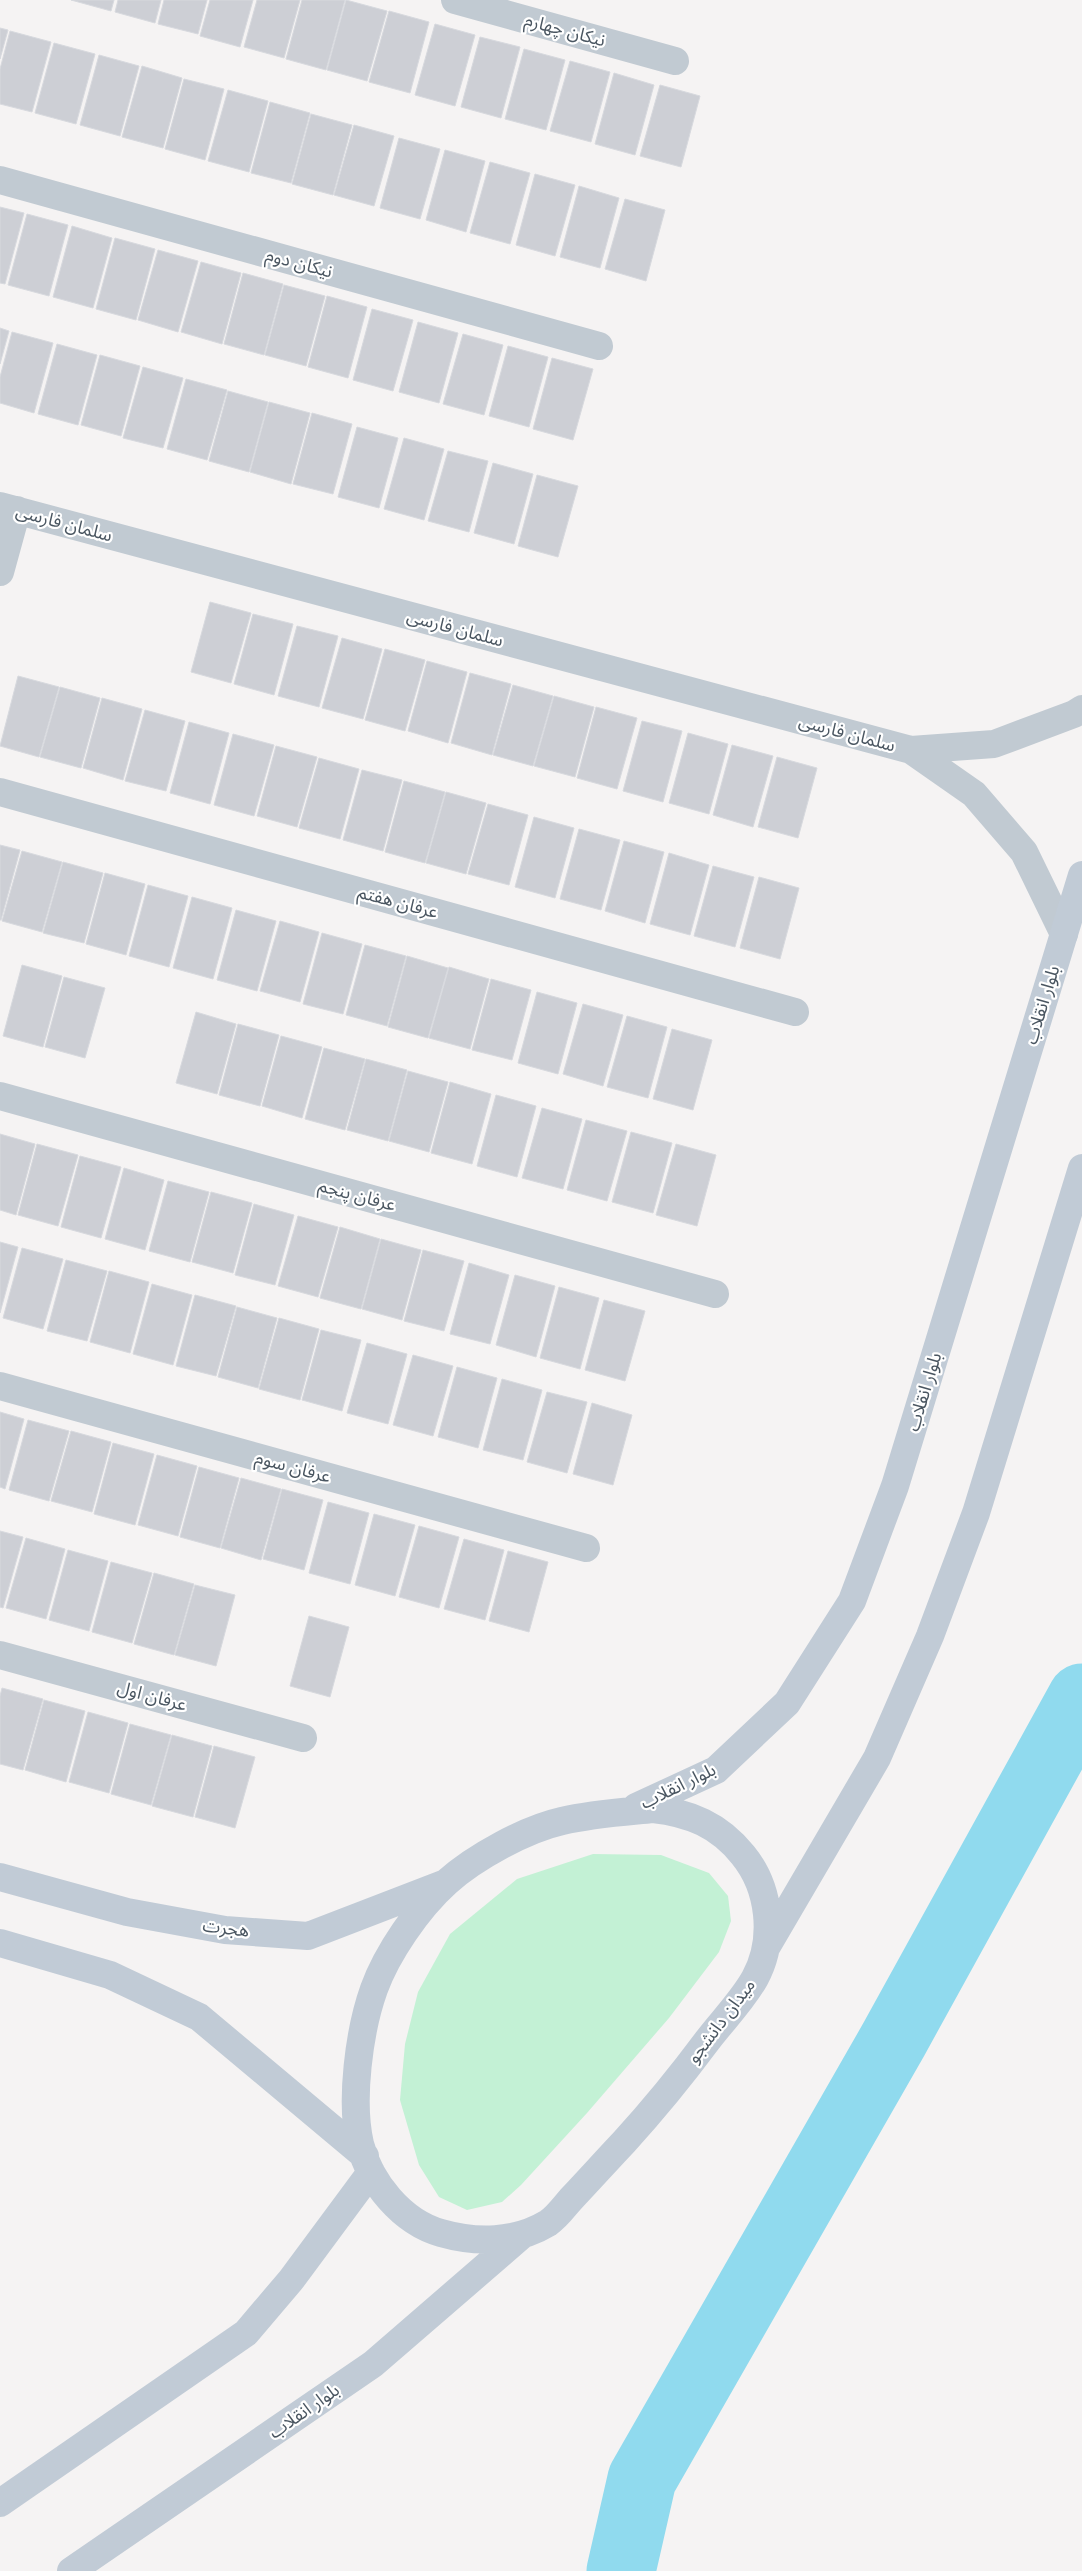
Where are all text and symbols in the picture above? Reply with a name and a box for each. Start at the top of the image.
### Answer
street label: نیکان چهارم [521,8,608,54]
street label: نیکان دوم [262,243,335,285]
street label: سلمان فارسی [13,499,115,547]
street label: سلمان فارسی [404,604,506,652]
street label: سلمان فارسی [796,709,898,757]
street label: عرفان هفتم [355,880,441,925]
street label: بلوار انقلاب [1019,963,1065,1047]
street label: عرفان پنجم [315,1173,398,1218]
street label: بلوار انقلاب [901,1350,947,1434]
street label: عرفان سوم [252,1445,333,1491]
street label: عرفان اول [115,1675,189,1717]
street label: بلوار انقلاب [636,1757,720,1815]
street label: هجرت [201,1913,251,1943]
street label: میدان دانشجو [681,1974,761,2068]
street label: بلوار انقلاب [264,2378,344,2444]

